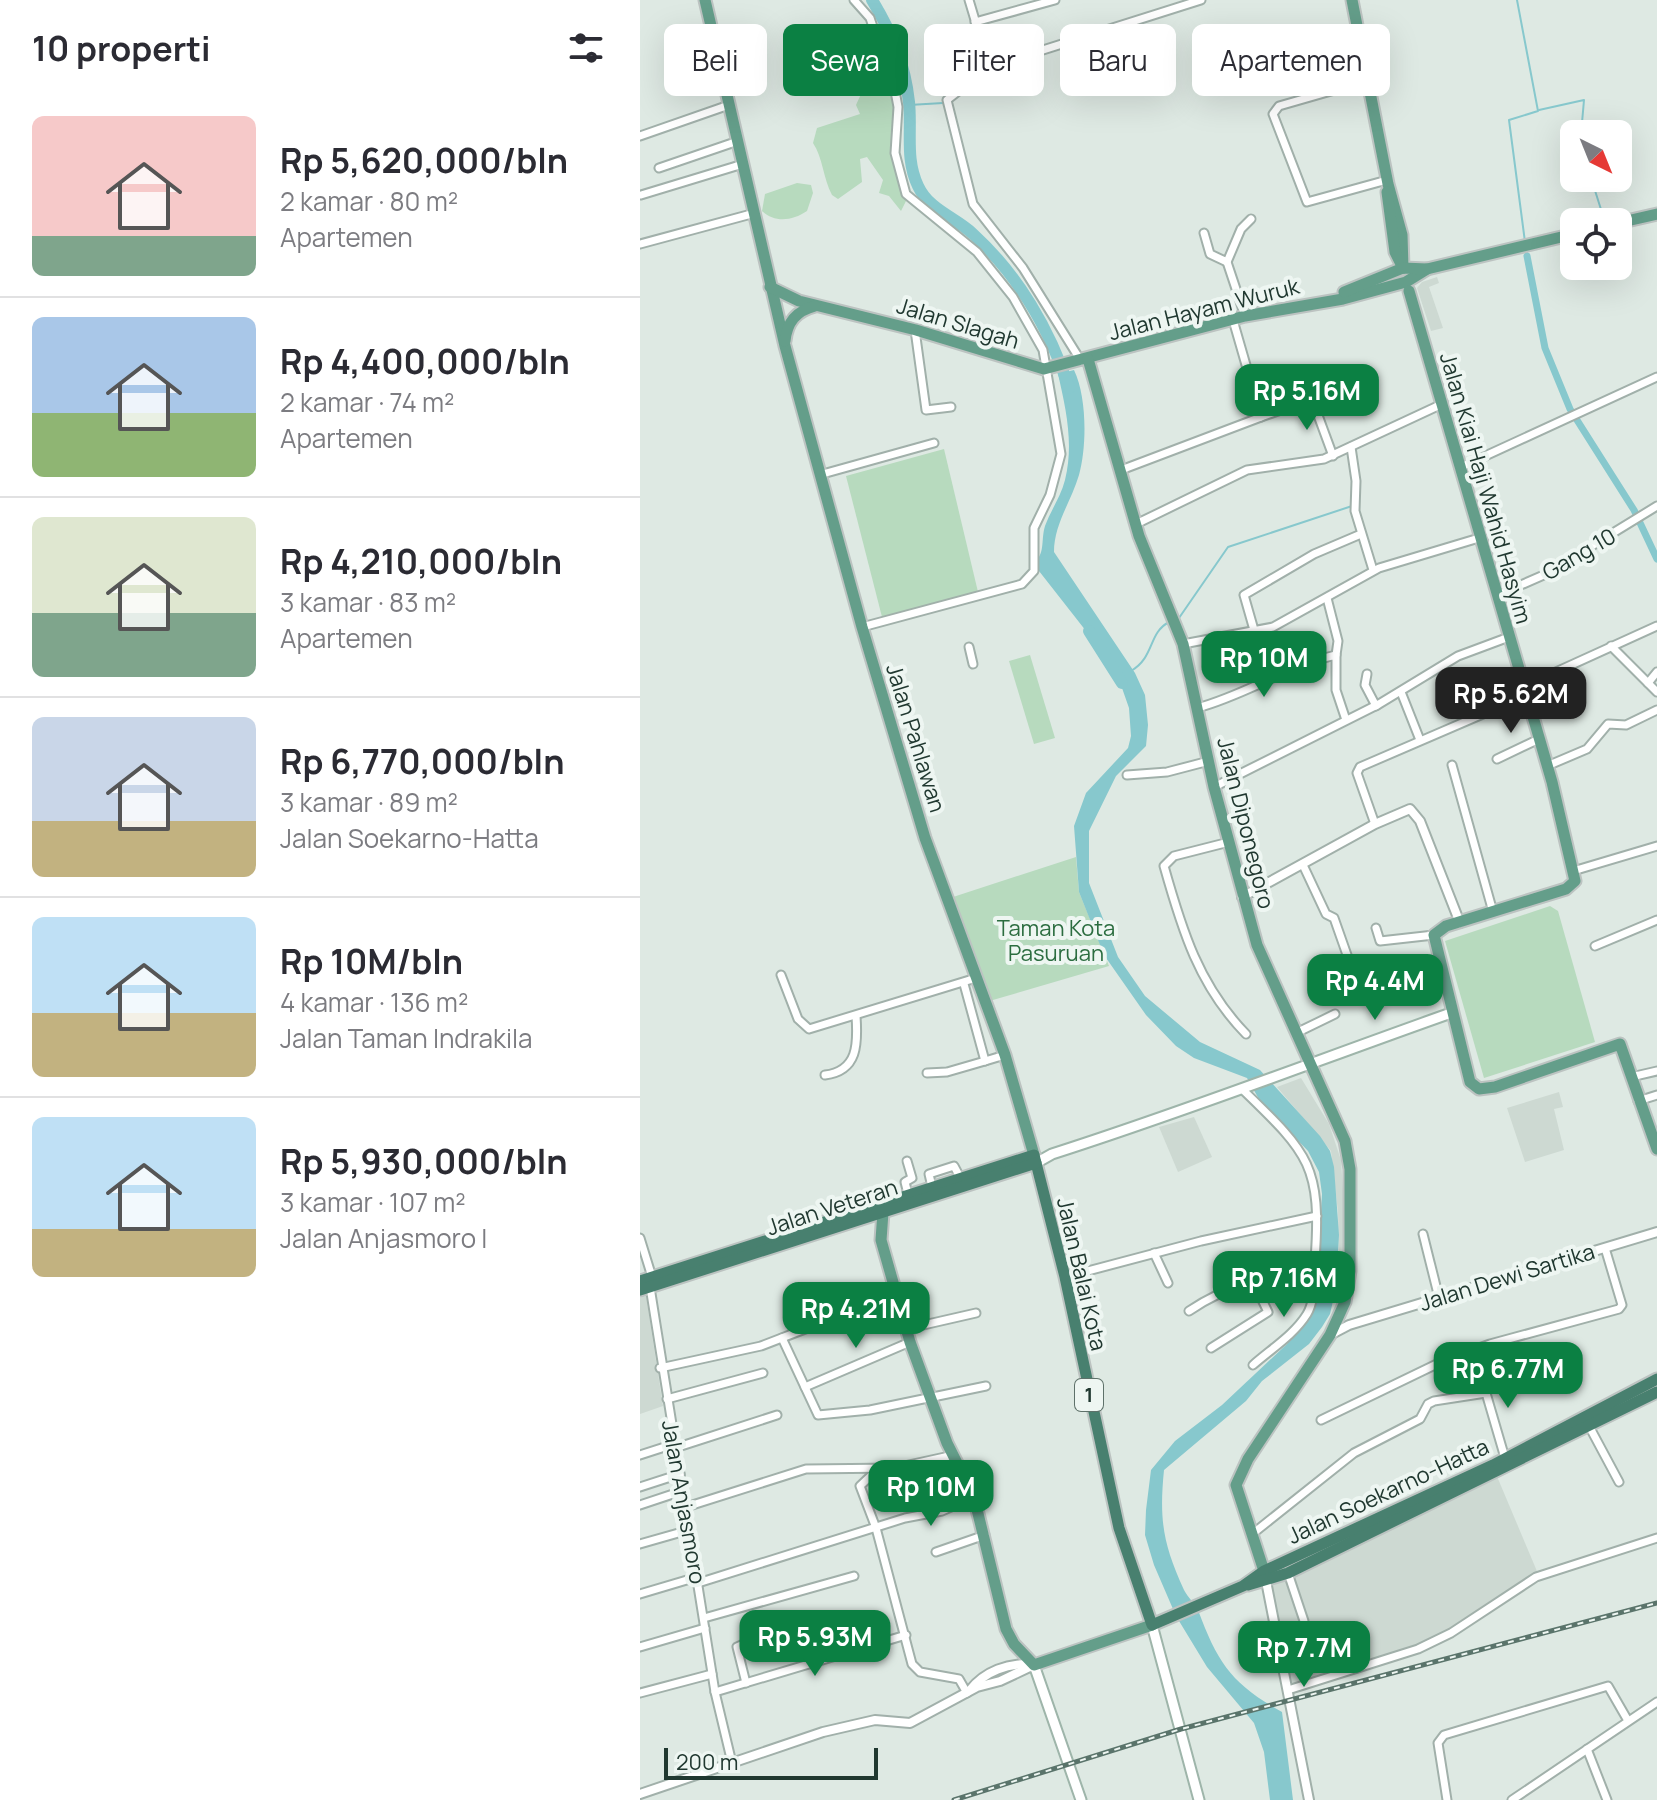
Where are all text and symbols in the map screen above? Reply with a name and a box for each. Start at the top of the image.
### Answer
chip: Beli [664,24,767,96]
chip: Sewa [783,24,908,96]
chip: Filter [924,24,1044,96]
chip: Baru [1060,24,1176,96]
chip: Apartemen [1192,24,1390,96]
text: 10 properti [32,25,210,71]
icon: filters [564,26,608,70]
north arrow [1560,120,1632,192]
map controls [1560,120,1632,280]
text: Rp 5,620,000/bln [280,137,568,183]
icon: home [96,148,192,244]
text: 2 kamar · 80 m² [280,183,458,219]
button: locate [1560,208,1632,280]
text: Apartemen [280,219,413,255]
street label: Jalan Hayam Wuruk [1106,271,1303,347]
street label: Jalan Slagah [893,290,1023,356]
text: Rp 4,400,000/bln [280,338,570,384]
icon: home [96,349,192,445]
street label: Jalan Kiai Haji Wahid Hasyim [1433,349,1539,627]
pin: Rp 5.16M [1224,364,1390,432]
text: Rp 5.16M [1253,372,1361,408]
text: 2 kamar · 74 m² [280,384,455,420]
text: Apartemen [280,420,413,456]
street label: Gang 10 [1537,521,1621,587]
text: Rp 4,210,000/bln [280,538,562,584]
icon: home [96,549,192,645]
text: 3 kamar · 83 m² [280,584,456,620]
text: Apartemen [280,620,413,656]
pin: Rp 10M [1199,631,1329,699]
text: Rp 10M [1219,639,1309,675]
street label: Jalan Pahlawan [879,660,953,816]
pin: Rp 5.62M [1428,667,1594,735]
text: Rp 5.62M [1453,675,1569,711]
street label: Jalan Diponegoro [1210,734,1282,912]
text: Rp 6,770,000/bln [280,738,564,784]
icon: home [96,749,192,845]
text: 3 kamar · 89 m² [280,784,458,820]
text: Jalan Soekarno-Hatta [280,820,539,856]
park label: Taman Kota Pasuruan [997,913,1115,968]
text: Rp 10M/bln [280,938,463,984]
icon: home [96,949,192,1045]
pin: Rp 4.4M [1301,954,1449,1022]
text: Rp 4.4M [1325,962,1425,998]
text: 4 kamar · 136 m² [280,984,468,1020]
text: Jalan Taman Indrakila [280,1020,533,1056]
text: Rp 5,930,000/bln [280,1138,568,1184]
icon: home [96,1149,192,1245]
street label: Jalan Veteran [763,1172,901,1242]
text: 3 kamar · 107 m² [280,1184,466,1220]
street label: Jalan Balai Kota [1050,1195,1114,1353]
text: Jalan Anjasmoro I [280,1220,487,1256]
street label: Jalan Dewi Sartika [1416,1236,1598,1318]
pin: Rp 7.16M [1201,1251,1367,1319]
text: Rp 7.16M [1231,1259,1337,1295]
pin: Rp 4.21M [773,1282,939,1350]
text: Rp 4.21M [801,1290,911,1326]
pin: Rp 6.77M [1425,1342,1591,1410]
text: Rp 6.77M [1452,1350,1564,1386]
road number: 1 [1075,1379,1103,1411]
street label: Jalan Anjasmoro [655,1418,713,1586]
street label: Jalan Soekarno-Hatta [1283,1431,1493,1551]
pin: Rp 10M [866,1460,996,1528]
text: Rp 10M [886,1468,976,1504]
pin: Rp 5.93M [732,1610,898,1678]
text: Rp 5.93M [757,1618,873,1654]
pin: Rp 7.7M [1230,1621,1378,1689]
text: Rp 7.7M [1256,1629,1352,1665]
scale bar [664,1744,878,1780]
text: 200 m [676,1747,738,1777]

